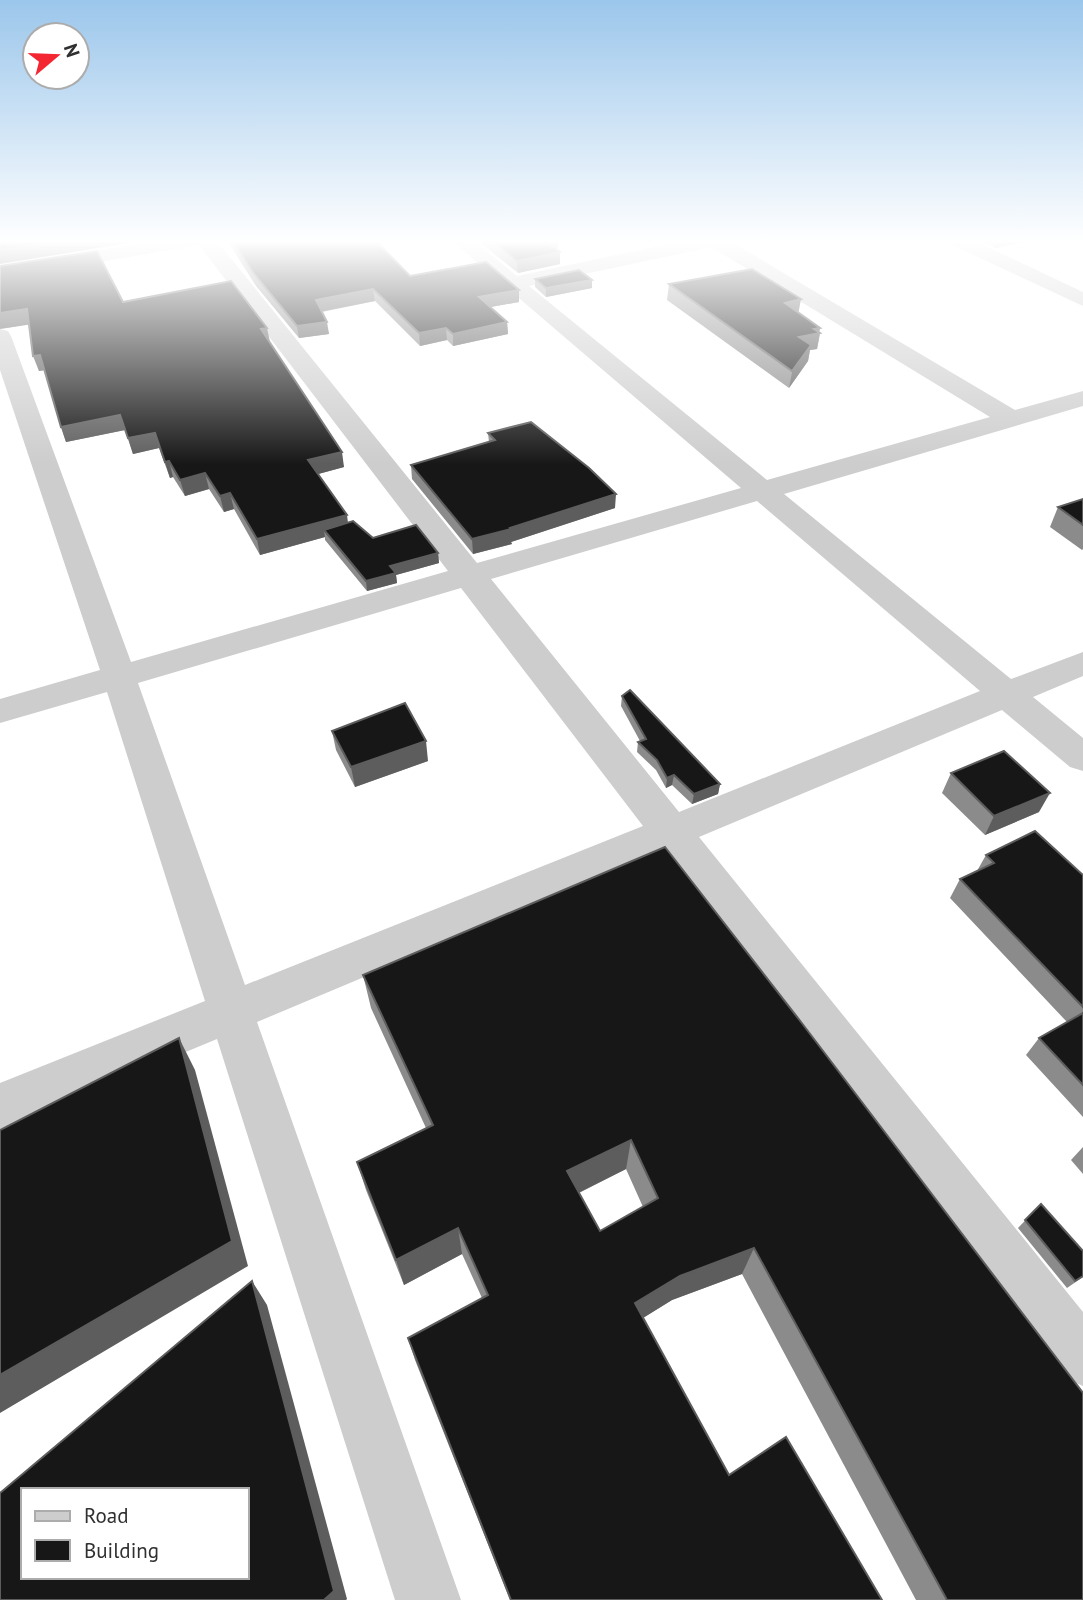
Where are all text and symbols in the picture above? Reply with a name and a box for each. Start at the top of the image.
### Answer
north arrow [21,21,91,91]
text: N [59,41,85,60]
legend [21,1488,248,1579]
text: Road [84,1502,128,1529]
text: Building [84,1537,159,1564]

